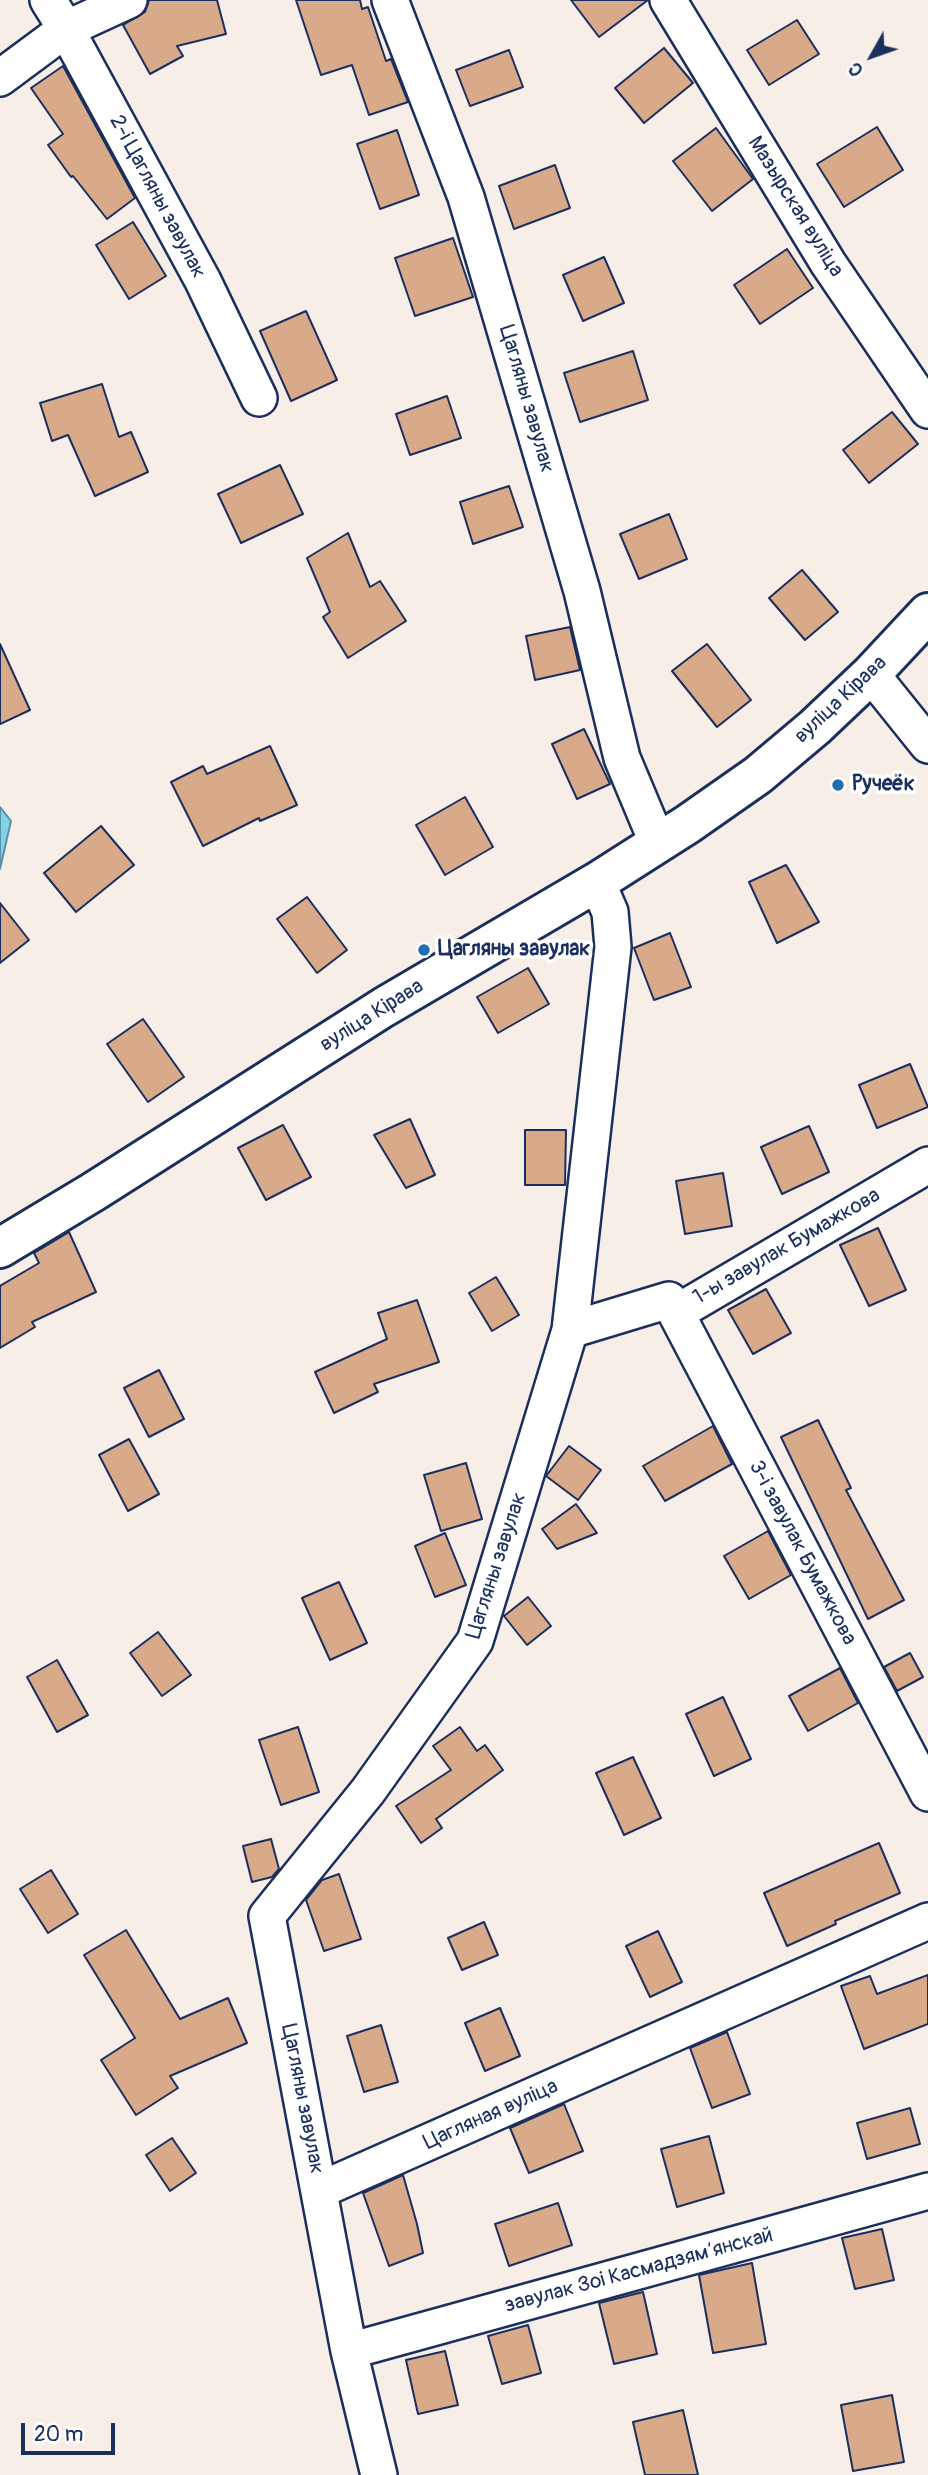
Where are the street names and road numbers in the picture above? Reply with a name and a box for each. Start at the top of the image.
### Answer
street label: 2-і Цагляны завулак [103,111,211,283]
street label: Мазырская вуліца [742,132,848,282]
street label: Цагляны завулак [493,322,559,476]
street label: вуліца Кірава [790,651,892,749]
street label: вуліца Кірава [316,974,428,1058]
street label: 1-ы завулак Бумажкова [689,1183,885,1311]
street label: 3-і завулак Бумажкова [743,1457,861,1649]
street label: Цагляны завулак [462,1490,532,1642]
street label: Цагляны завулак [275,2022,329,2176]
street label: Цагляная вуліца [420,2074,562,2156]
street label: завулак Зоі Касмадзямʼянскай [502,2223,776,2319]

